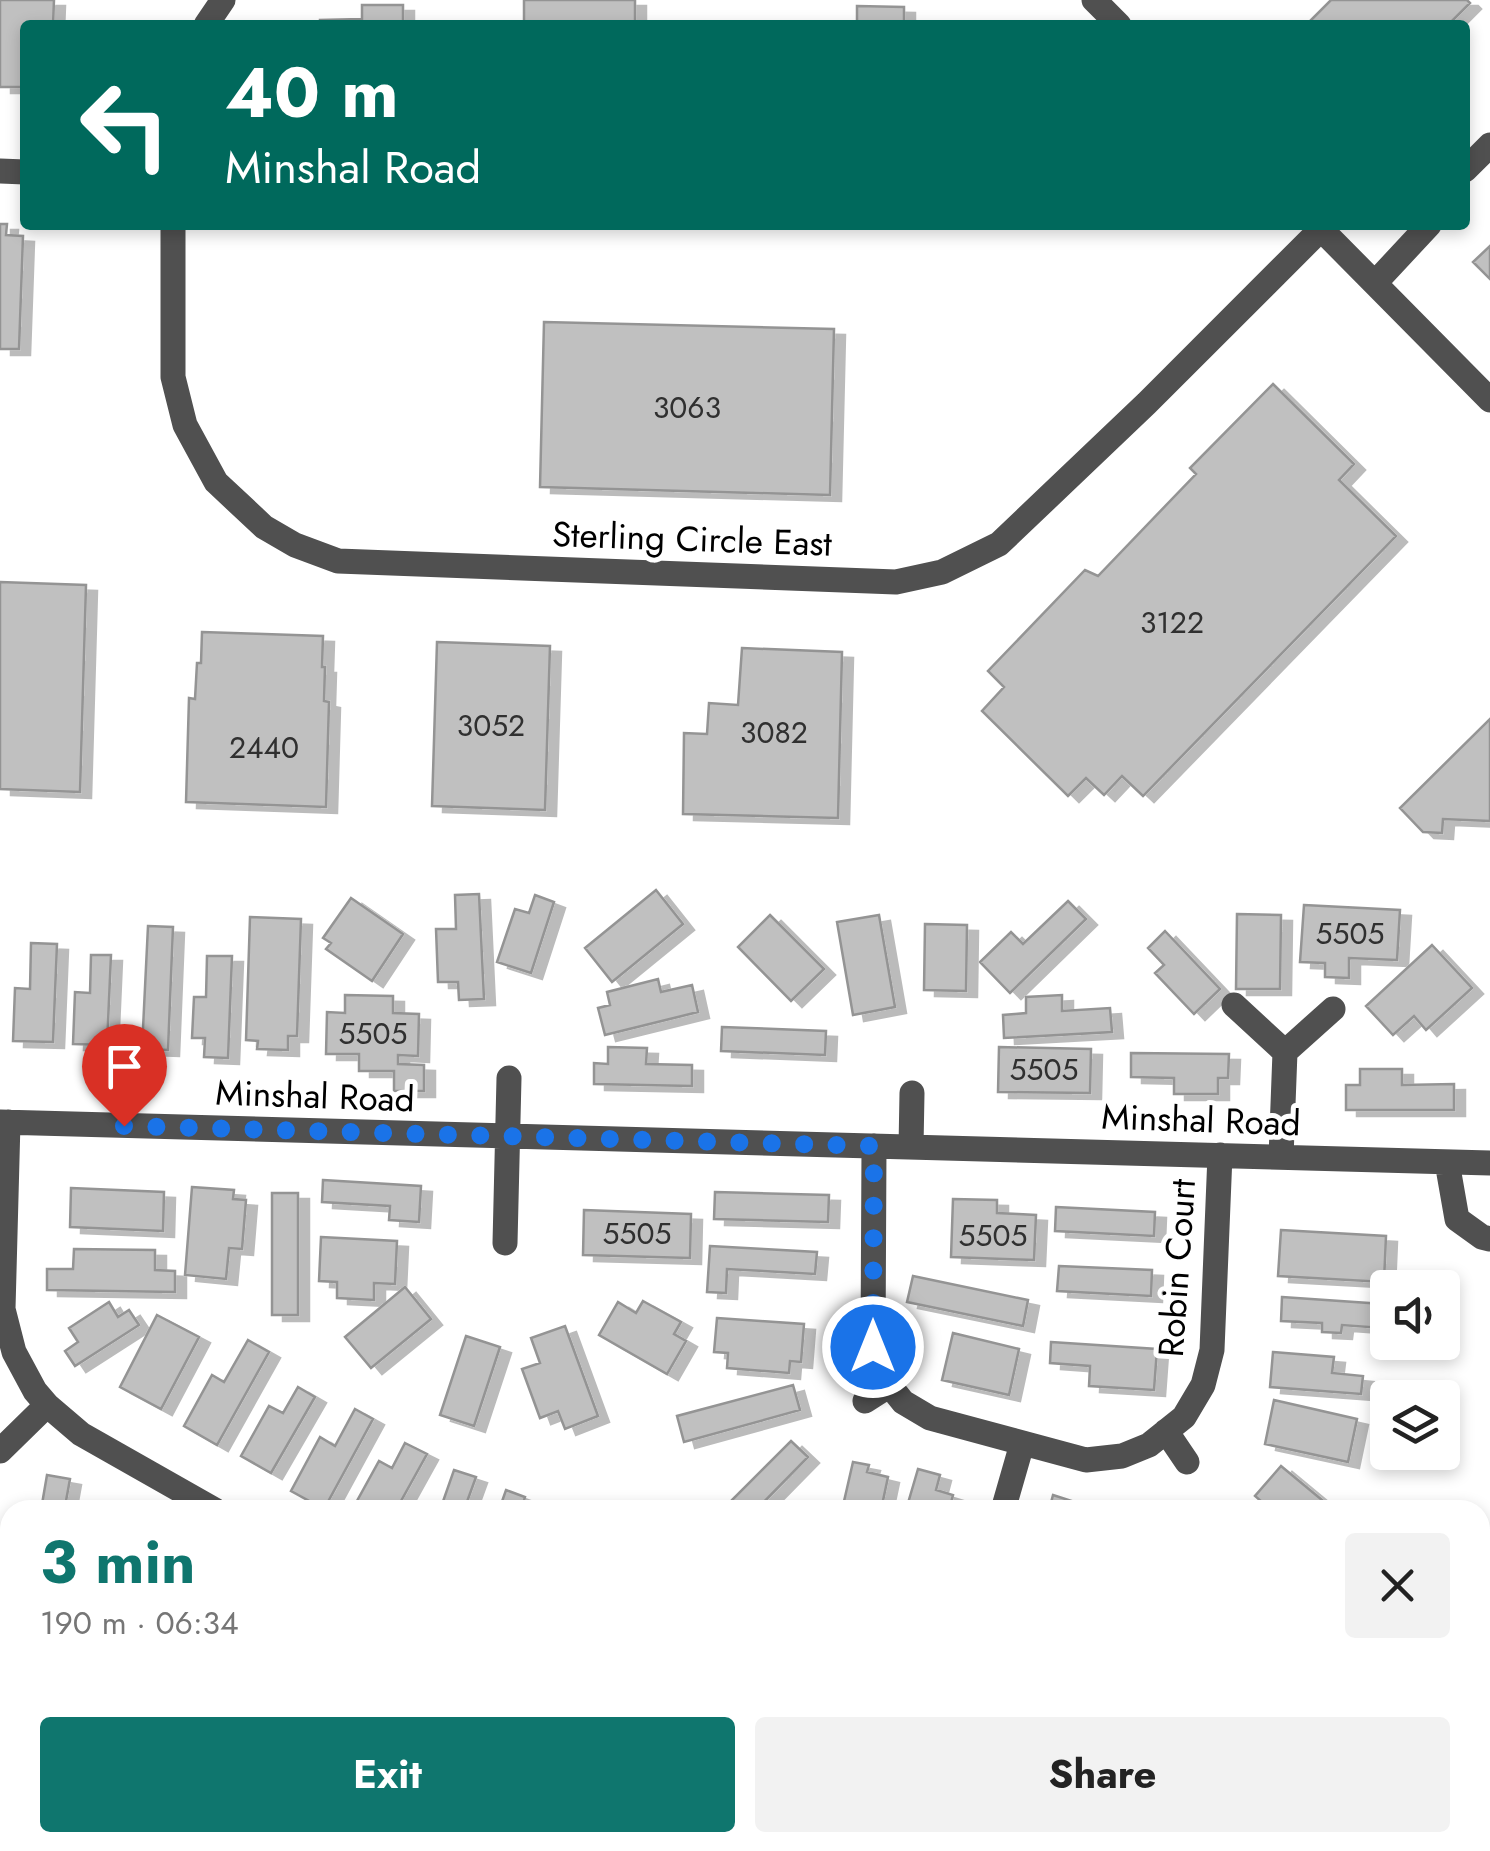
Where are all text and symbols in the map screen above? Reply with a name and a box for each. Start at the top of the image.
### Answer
text: 40 m [225,42,399,143]
icon: left [60,60,190,190]
text: Minshal Road [225,135,481,200]
house number: 3063 [653,386,721,429]
street label: Sterling Circle East [551,509,833,569]
house number: 3122 [1140,601,1204,644]
house number: 3052 [457,704,525,747]
house number: 3082 [740,711,808,754]
house number: 2440 [229,726,299,769]
house number: 5505 [1316,912,1384,955]
house number: 5505 [339,1012,407,1055]
pin [82,1024,167,1127]
icon: arrive [97,1039,152,1094]
house number: 5505 [1010,1048,1078,1091]
street label: Minshal Road [215,1068,415,1124]
street label: Minshal Road [1101,1092,1301,1148]
street label: Robin Court [1146,1177,1208,1359]
house number: 5505 [603,1212,671,1255]
house number: 5505 [959,1214,1027,1257]
map controls [1370,1270,1460,1470]
button: sound [1370,1270,1460,1360]
position arrow [821,1295,925,1399]
button: layers [1370,1380,1460,1470]
text: 3 min [40,1519,196,1606]
button: close [1345,1533,1450,1638]
text: 190 m · 06:34 [40,1600,239,1646]
button: Exit [40,1717,735,1832]
button: Share [755,1717,1450,1832]

